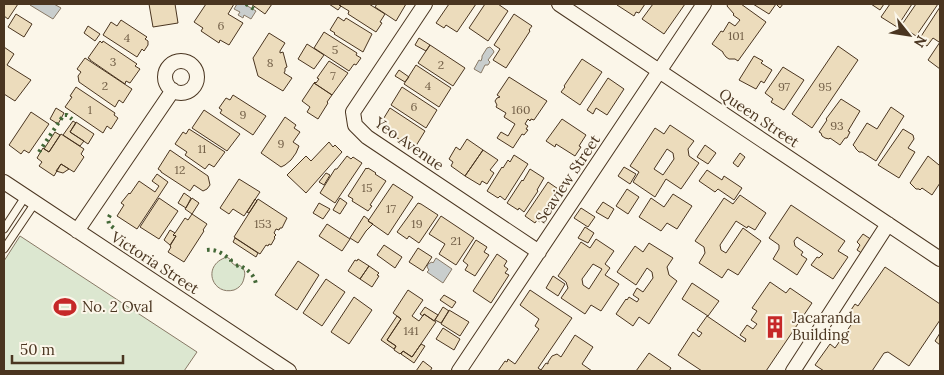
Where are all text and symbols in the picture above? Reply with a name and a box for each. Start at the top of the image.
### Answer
north arrow [884,10,934,60]
house number: 6 [218,18,225,33]
house number: 101 [728,28,744,43]
house number: 4 [124,30,131,45]
text: N [910,32,931,51]
house number: 5 [332,42,338,57]
house number: 3 [110,54,117,69]
house number: 8 [267,55,274,70]
house number: 2 [438,57,444,72]
house number: 7 [330,68,336,83]
house number: 2 [102,78,108,93]
house number: 4 [425,78,432,93]
house number: 97 [778,79,791,94]
house number: 95 [818,79,832,94]
street label: Queen Street [716,84,803,151]
house number: 6 [411,99,418,114]
house number: 1 [88,102,92,117]
house number: 160 [512,102,530,117]
house number: 9 [240,107,247,122]
street label: Yeo Avenue [370,112,448,174]
house number: 93 [830,118,844,133]
street label: Seaview Street [531,131,604,227]
house number: 9 [278,136,285,151]
house number: 11 [198,141,206,156]
house number: 12 [175,162,185,177]
house number: 15 [362,180,372,195]
house number: 17 [386,201,396,216]
house number: 153 [254,216,272,231]
house number: 19 [411,216,423,231]
street label: Victoria Street [107,227,203,298]
house number: 21 [451,233,461,248]
sports icon: No. 2 Oval [52,294,78,320]
place label: No. 2 Oval [82,297,153,316]
place label: Jacaranda Building [791,308,861,344]
building icon: Jacaranda Building [762,314,788,340]
house number: 141 [403,323,419,338]
scale bar [12,332,124,364]
text: 50 m [20,340,55,359]

